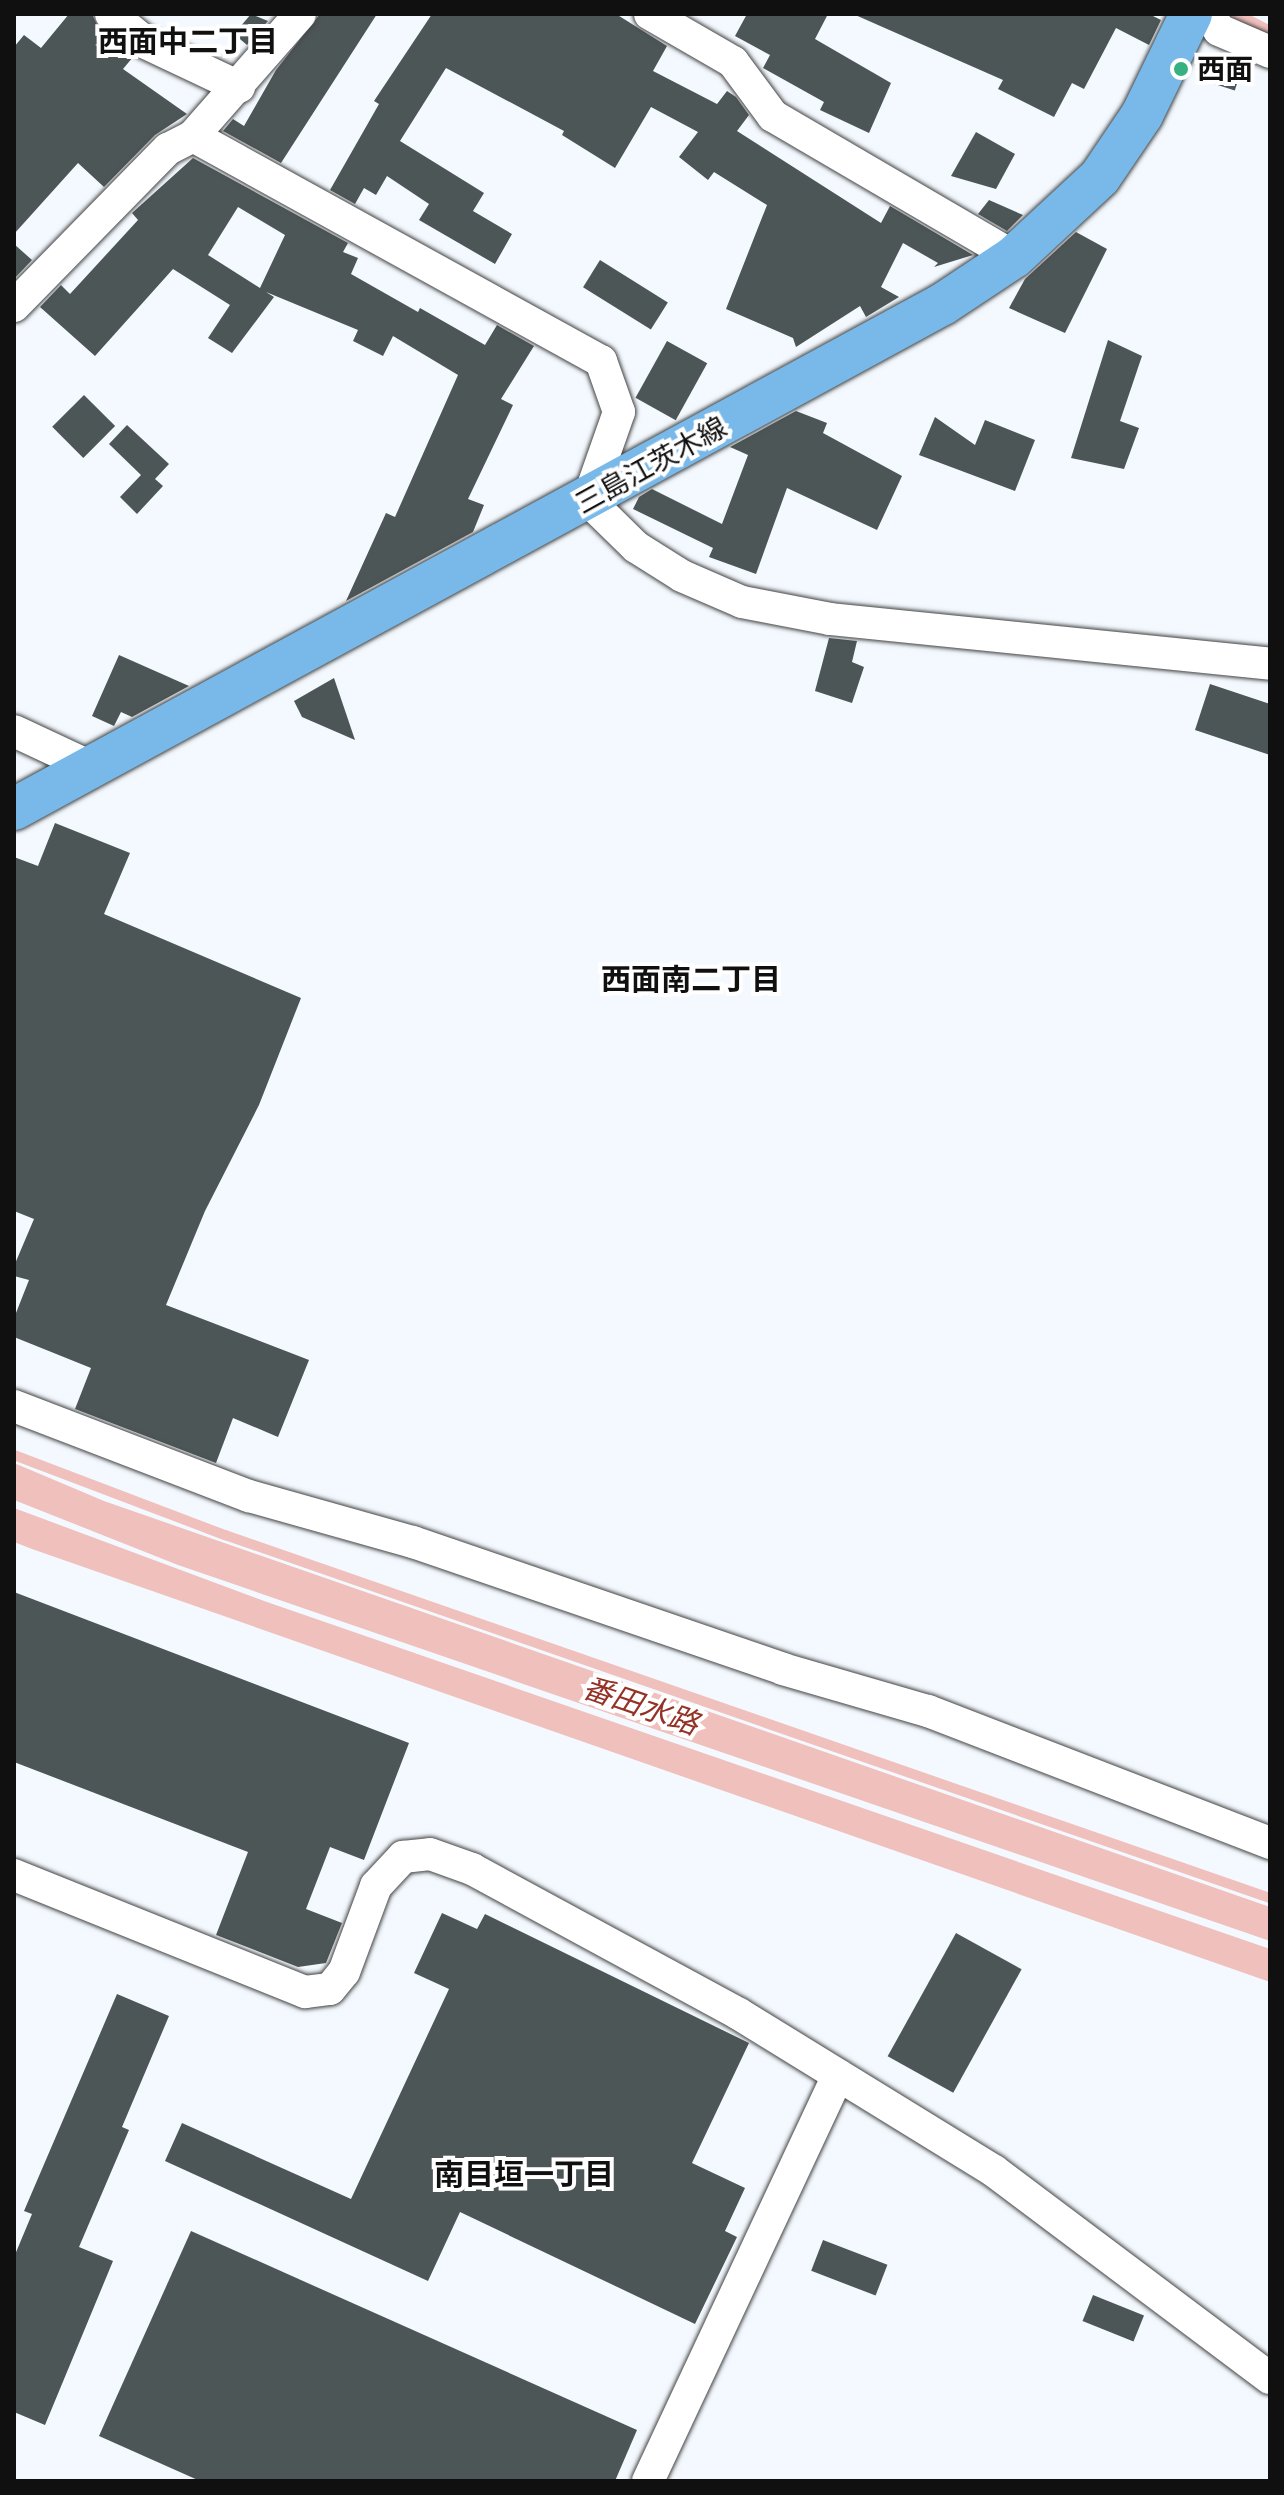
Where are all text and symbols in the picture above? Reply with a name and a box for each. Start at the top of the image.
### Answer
district label: 西面中二丁目 [98,23,278,59]
place label: 西面 [1197,52,1253,86]
marker: 西面 [1172,60,1190,78]
street label: 三島江茨木線 [569,410,733,520]
district label: 西面南二丁目 [601,961,781,997]
water label: 番田水路 [578,1668,704,1742]
district label: 南目垣一丁目 [434,2156,614,2192]

